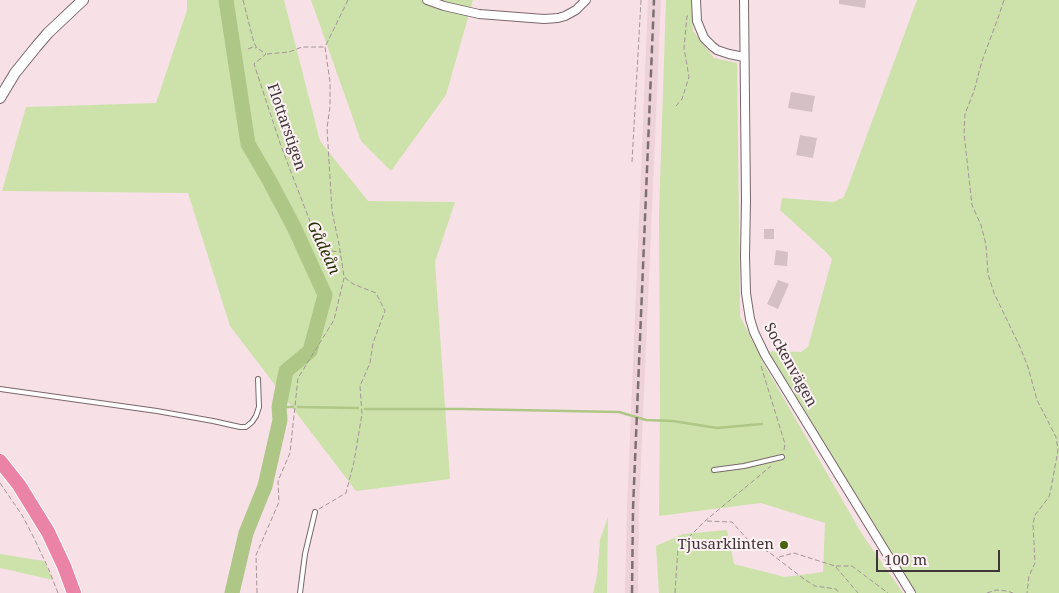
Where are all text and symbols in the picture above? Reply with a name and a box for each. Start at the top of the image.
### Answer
street label: Flottarstigen [263,81,309,173]
water label: Gådeån [302,218,344,278]
street label: Sockenvägen [760,320,820,410]
place label: Tjusarklinten [678,536,774,554]
marker: Tjusarklinten [778,539,790,551]
scale bar [879,540,1003,572]
text: 100 m [884,549,927,569]

